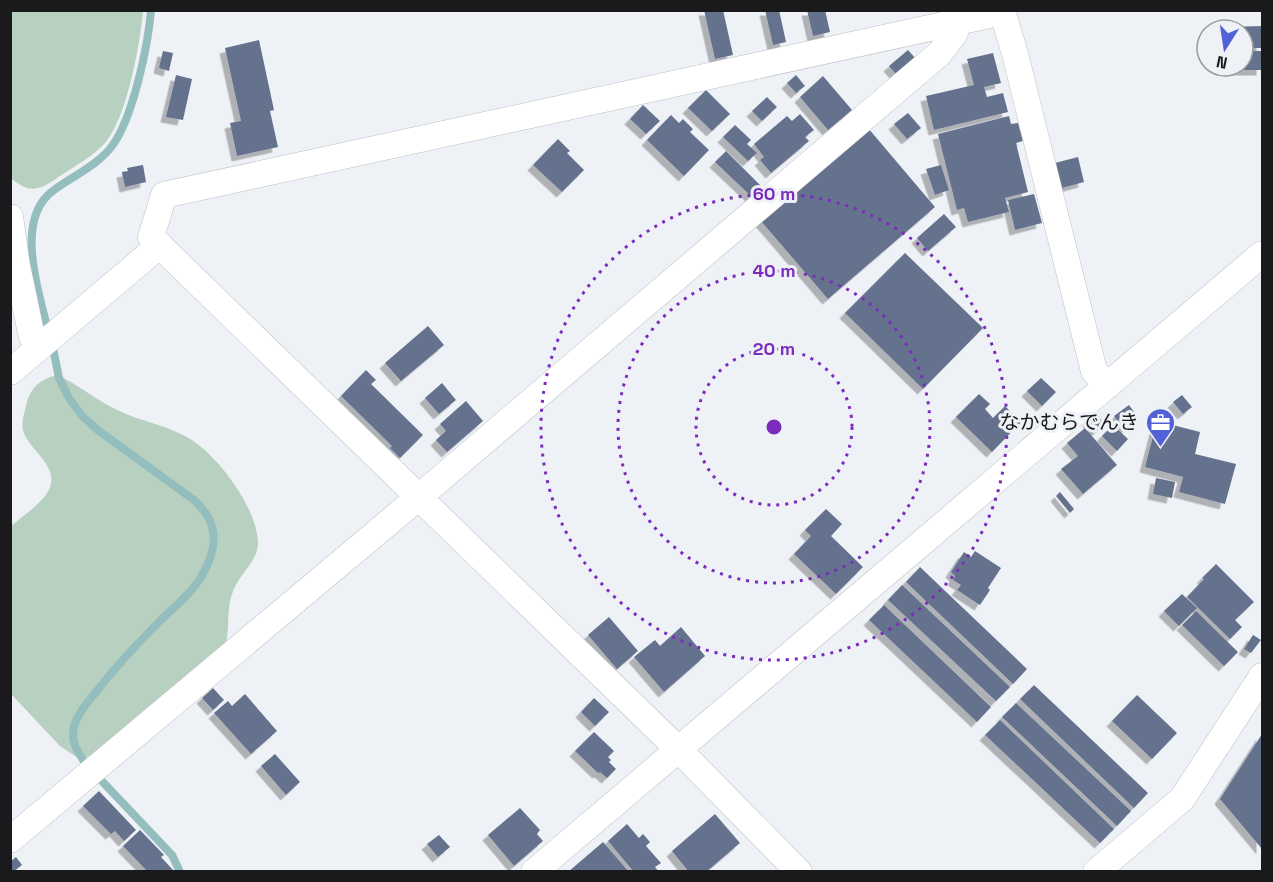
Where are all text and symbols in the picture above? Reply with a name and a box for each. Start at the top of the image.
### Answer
north arrow [1195,18,1255,78]
text: N [1215,51,1229,74]
text: 60 m [753,182,795,205]
text: 40 m [752,259,796,282]
text: 20 m [753,337,795,360]
office icon: なかむらでんき [1144,406,1176,448]
place label: なかむらでんき [1000,409,1139,435]
centre of rings [764,417,784,437]

